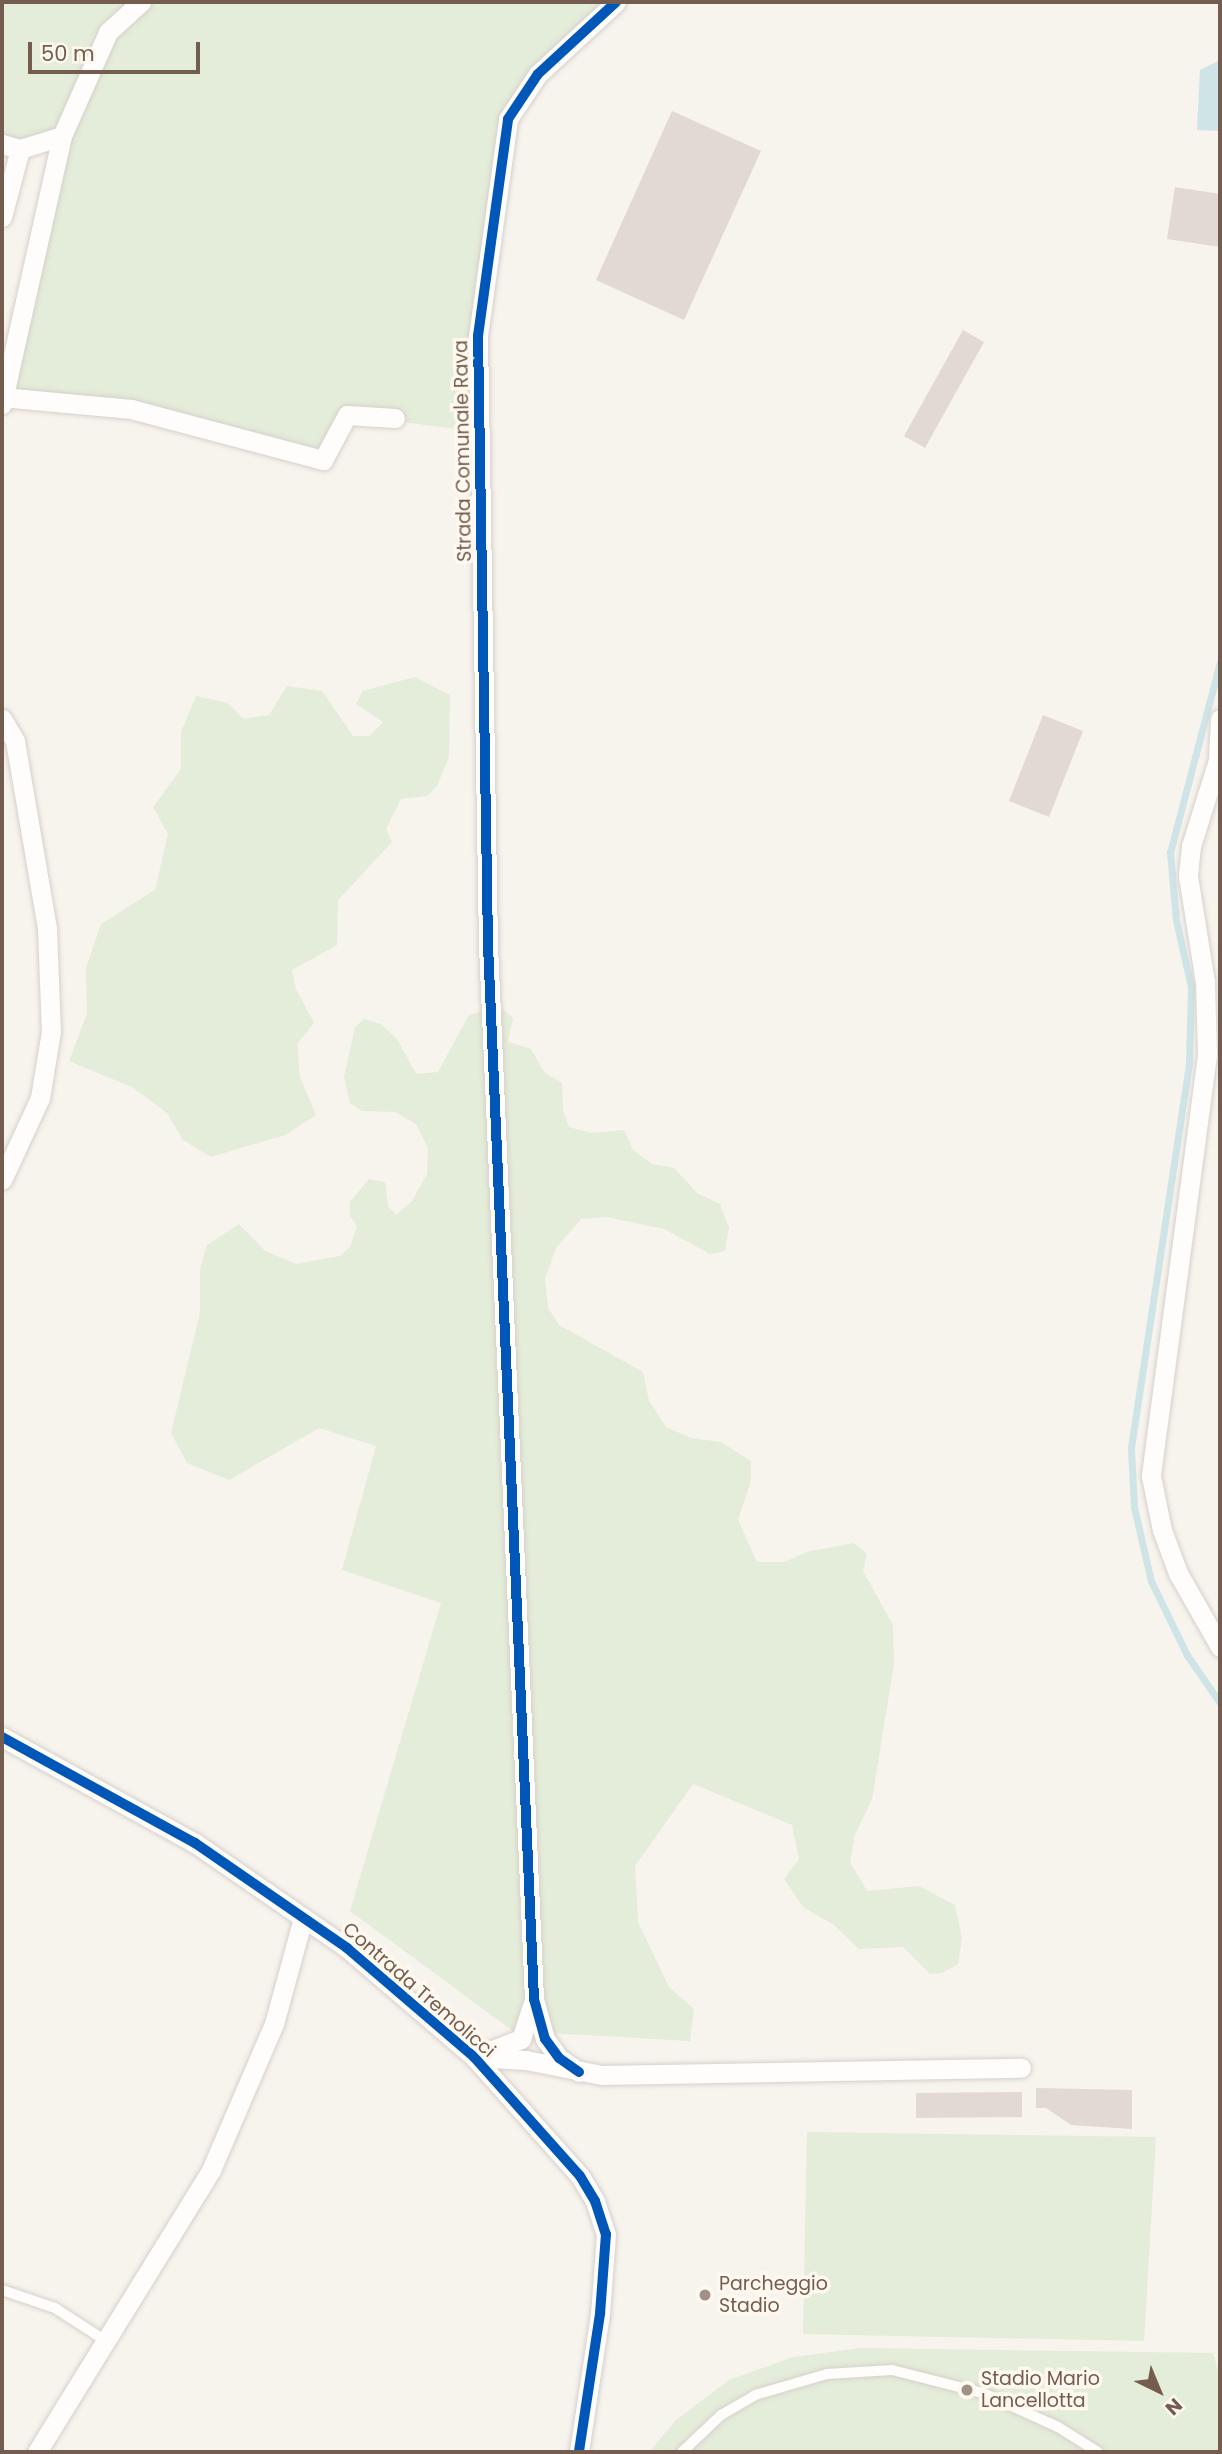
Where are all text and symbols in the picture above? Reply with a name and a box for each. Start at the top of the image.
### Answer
scale bar [32,28,203,72]
text: 50 m [41,39,95,68]
street label: Strada Comunale Rava [450,340,476,562]
street label: Contrada Tremolicci [338,1918,500,2062]
place label: Parcheggio Stadio [719,2273,828,2317]
marker: Parcheggio Stadio [697,2287,713,2303]
north arrow [1124,2356,1194,2426]
place label: Stadio Mario Lancellotta [981,2368,1100,2412]
marker: Stadio Mario Lancellotta [959,2382,975,2398]
text: N [1159,2392,1188,2421]

